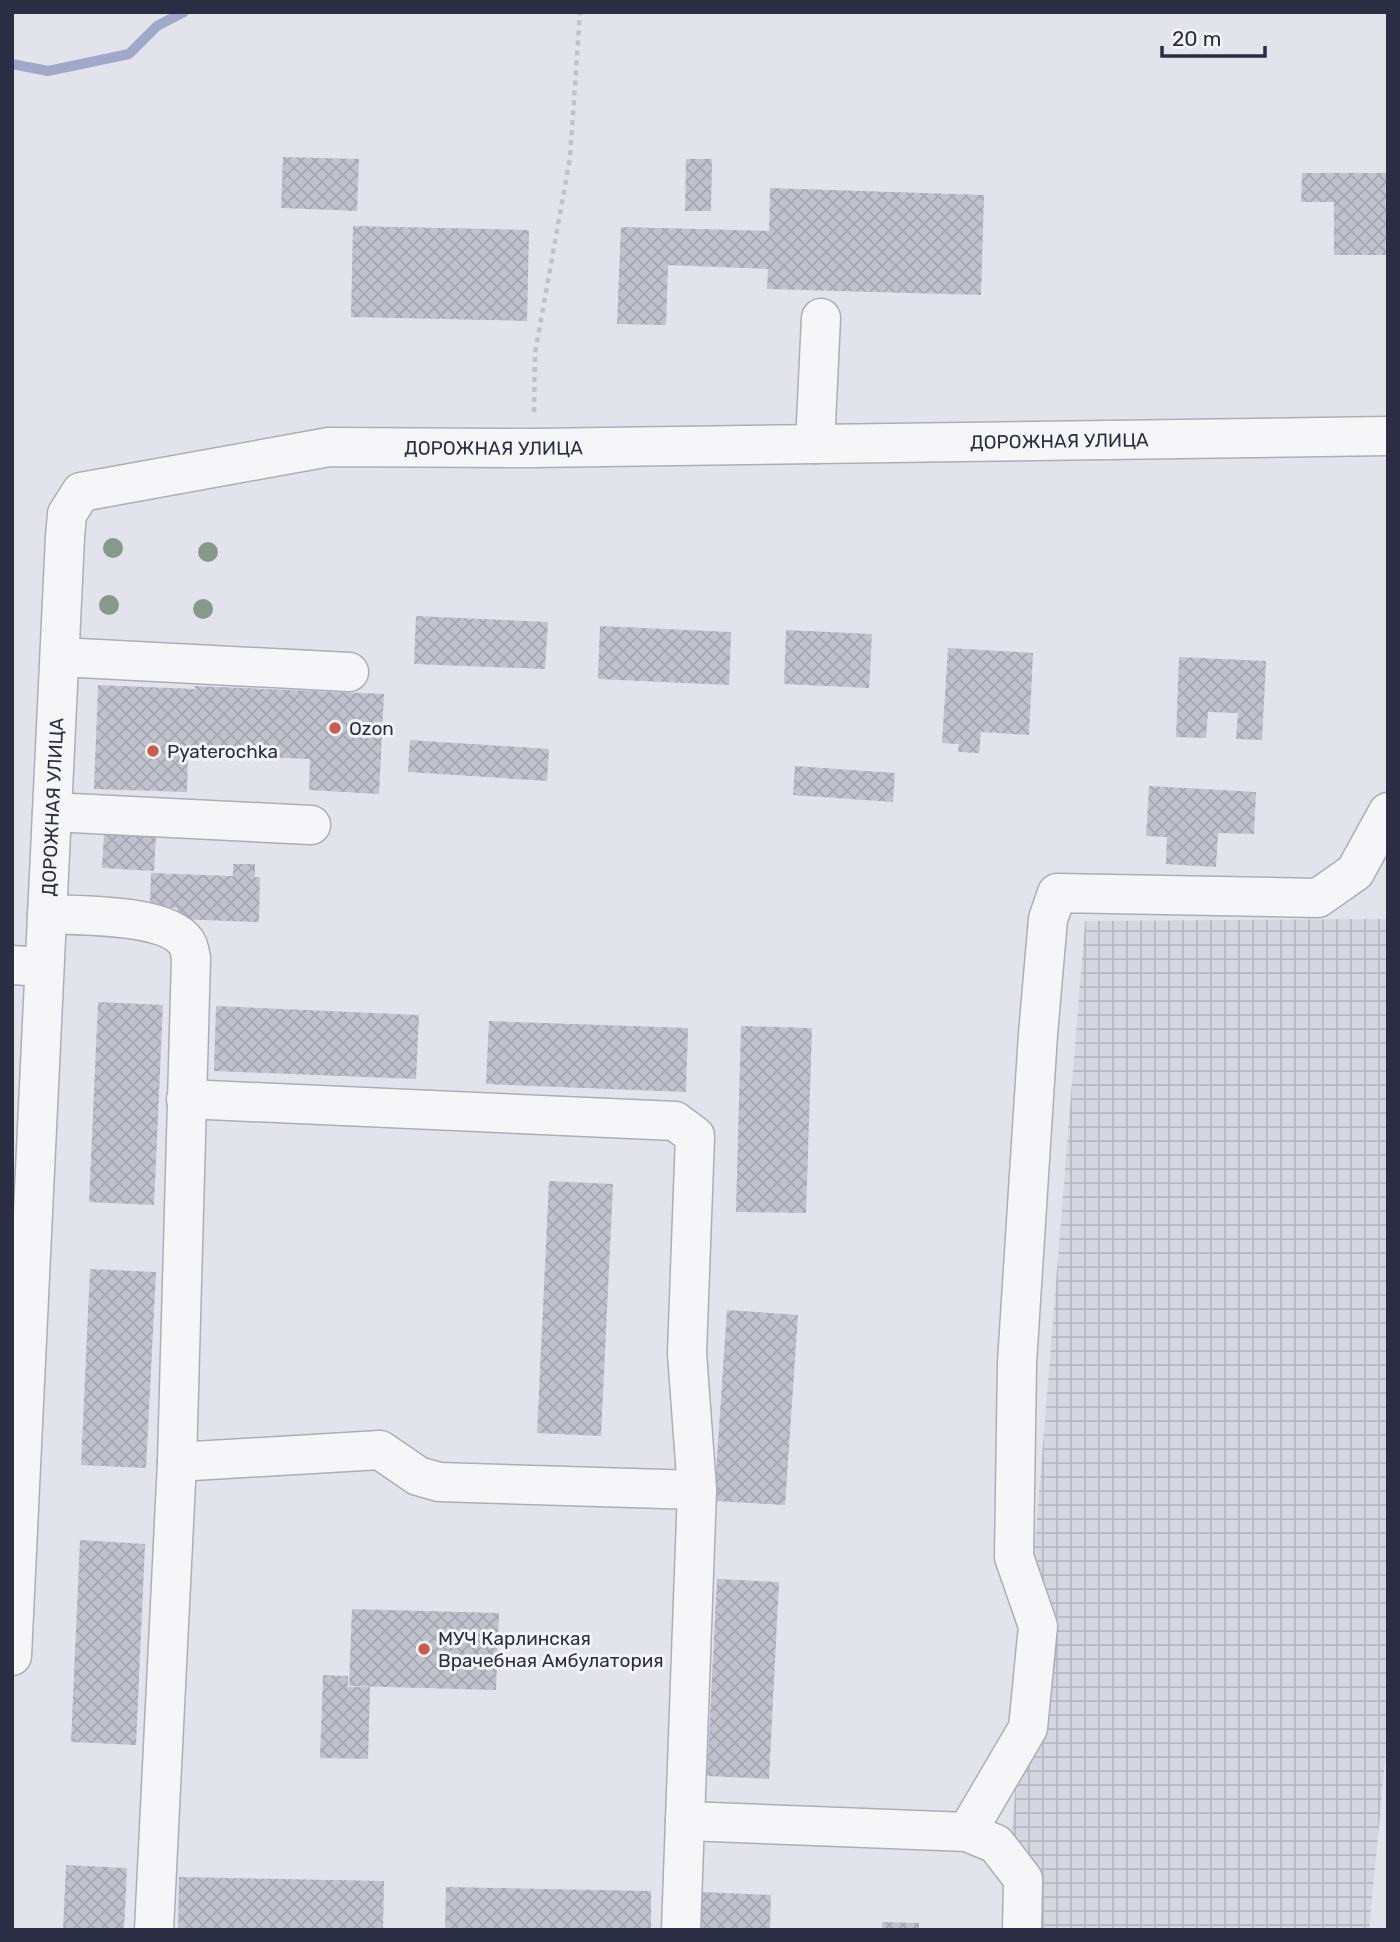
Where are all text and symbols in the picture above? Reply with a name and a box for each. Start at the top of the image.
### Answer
scale bar [1162,14,1265,58]
text: 20 m [1172,26,1221,51]
street label: ДОРОЖНАЯ УЛИЦА [970,428,1149,453]
street label: ДОРОЖНАЯ УЛИЦА [404,436,583,460]
street label: ДОРОЖНАЯ УЛИЦА [37,717,68,897]
place label: Ozon [349,717,394,740]
marker: Ozon [327,720,343,736]
place label: Pyaterochka [167,740,278,763]
marker: Pyaterochka [145,743,161,759]
place label: МУЧ Карлинская Врачебная Амбулатория [438,1627,664,1672]
marker: МУЧ Карлинская Врачебная Амбулатория [416,1641,432,1657]

